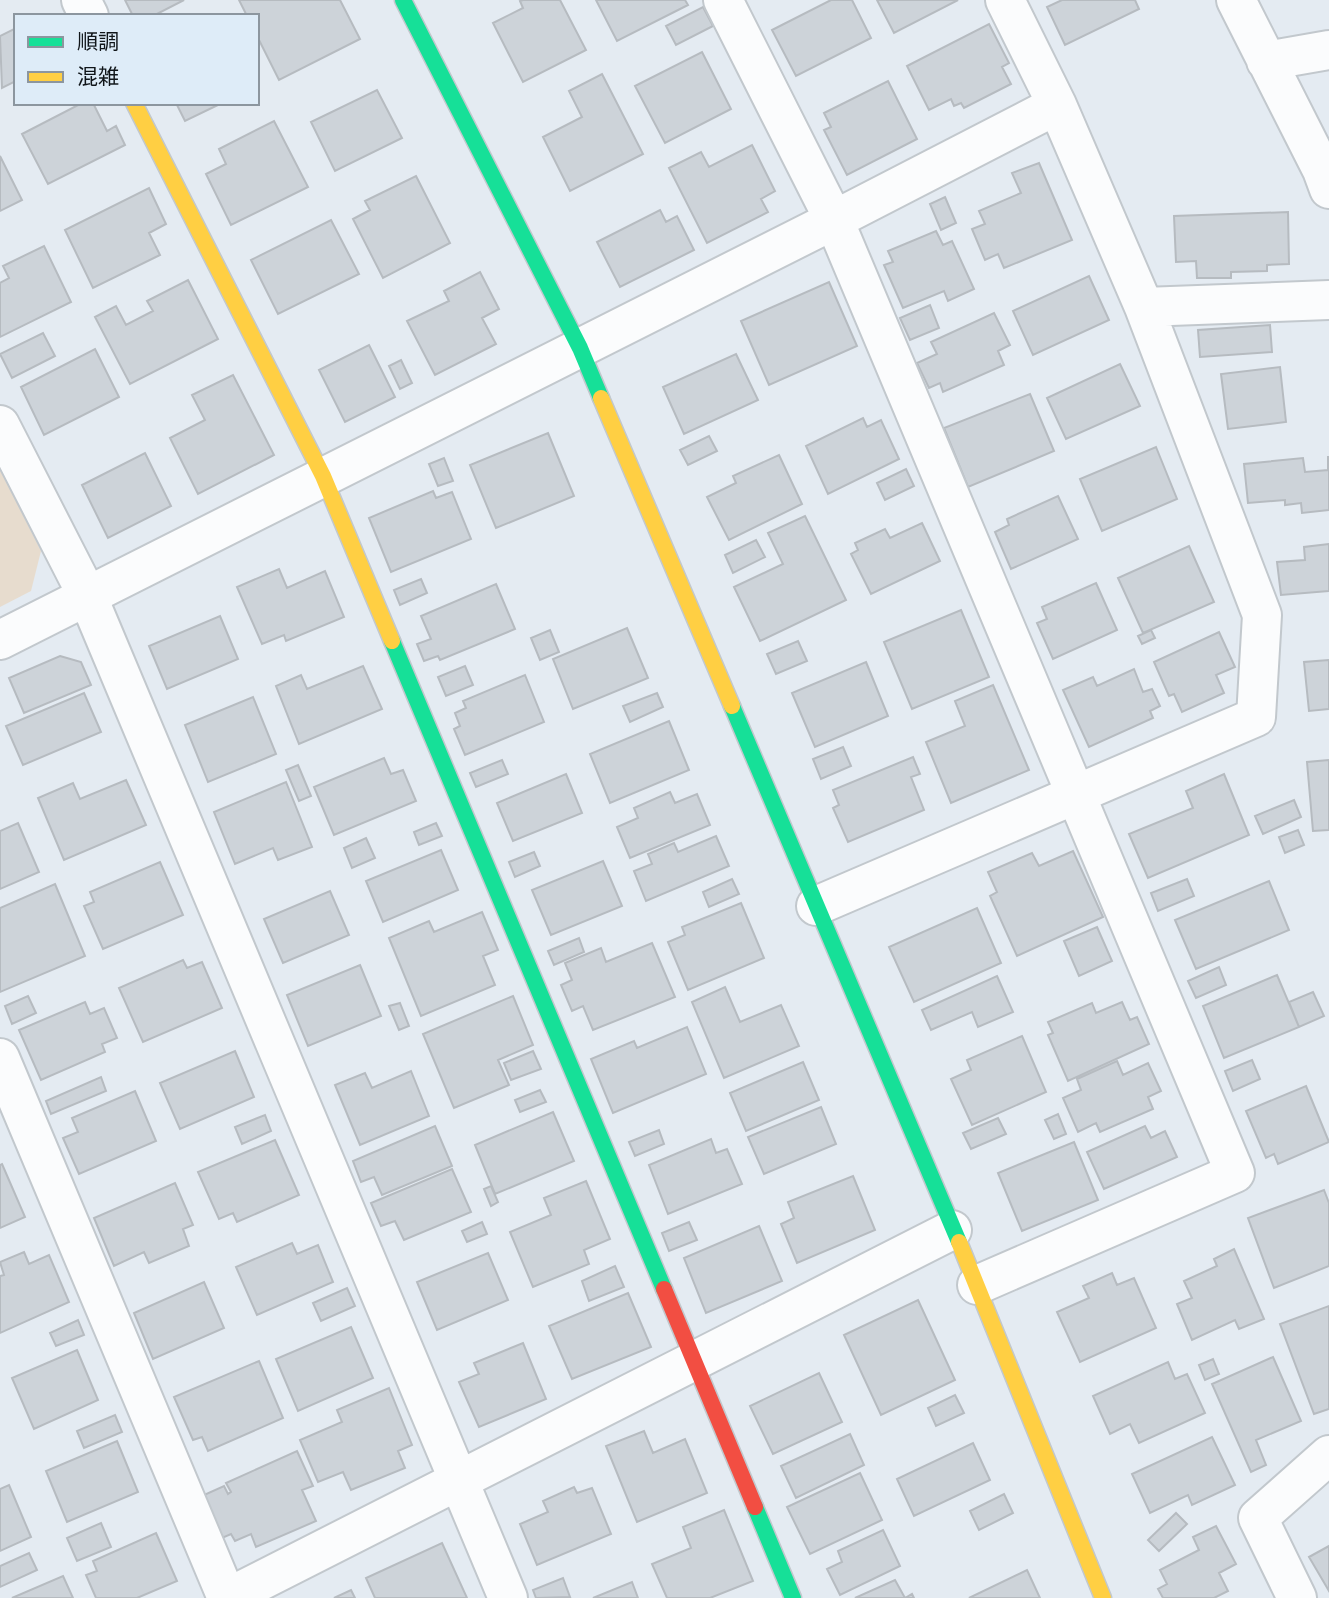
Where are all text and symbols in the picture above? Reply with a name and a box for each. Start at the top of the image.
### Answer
legend [14,14,259,105]
text: 順調 [77,29,119,54]
text: 混雑 [77,64,119,89]

